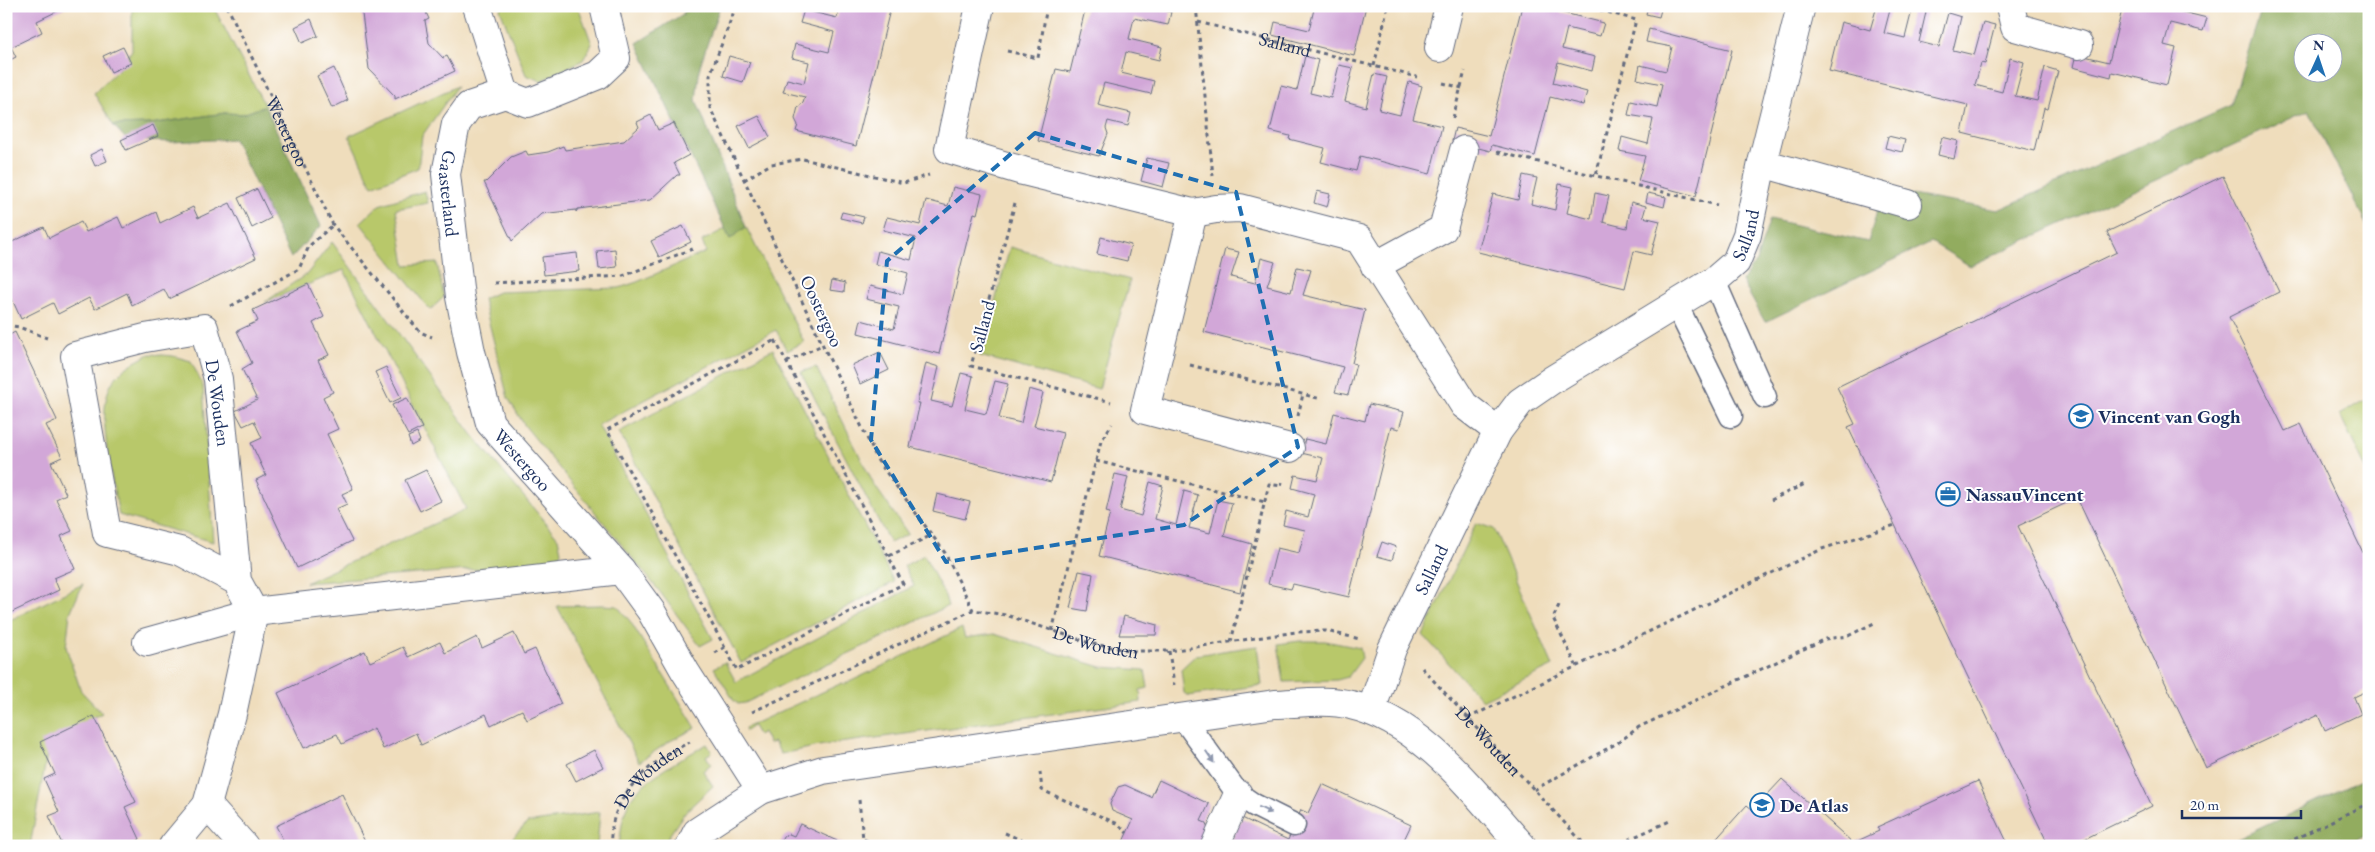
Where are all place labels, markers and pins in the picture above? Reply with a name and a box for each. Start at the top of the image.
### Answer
school or university icon: Vincent van Gogh [2068,403,2094,429]
place label: Vincent van Gogh [2098,404,2241,429]
office icon: NassauVincent [1935,481,1961,507]
place label: NassauVincent [1966,482,2084,507]
school or university icon: De Atlas [1749,792,1775,818]
place label: De Atlas [1780,793,1849,818]

